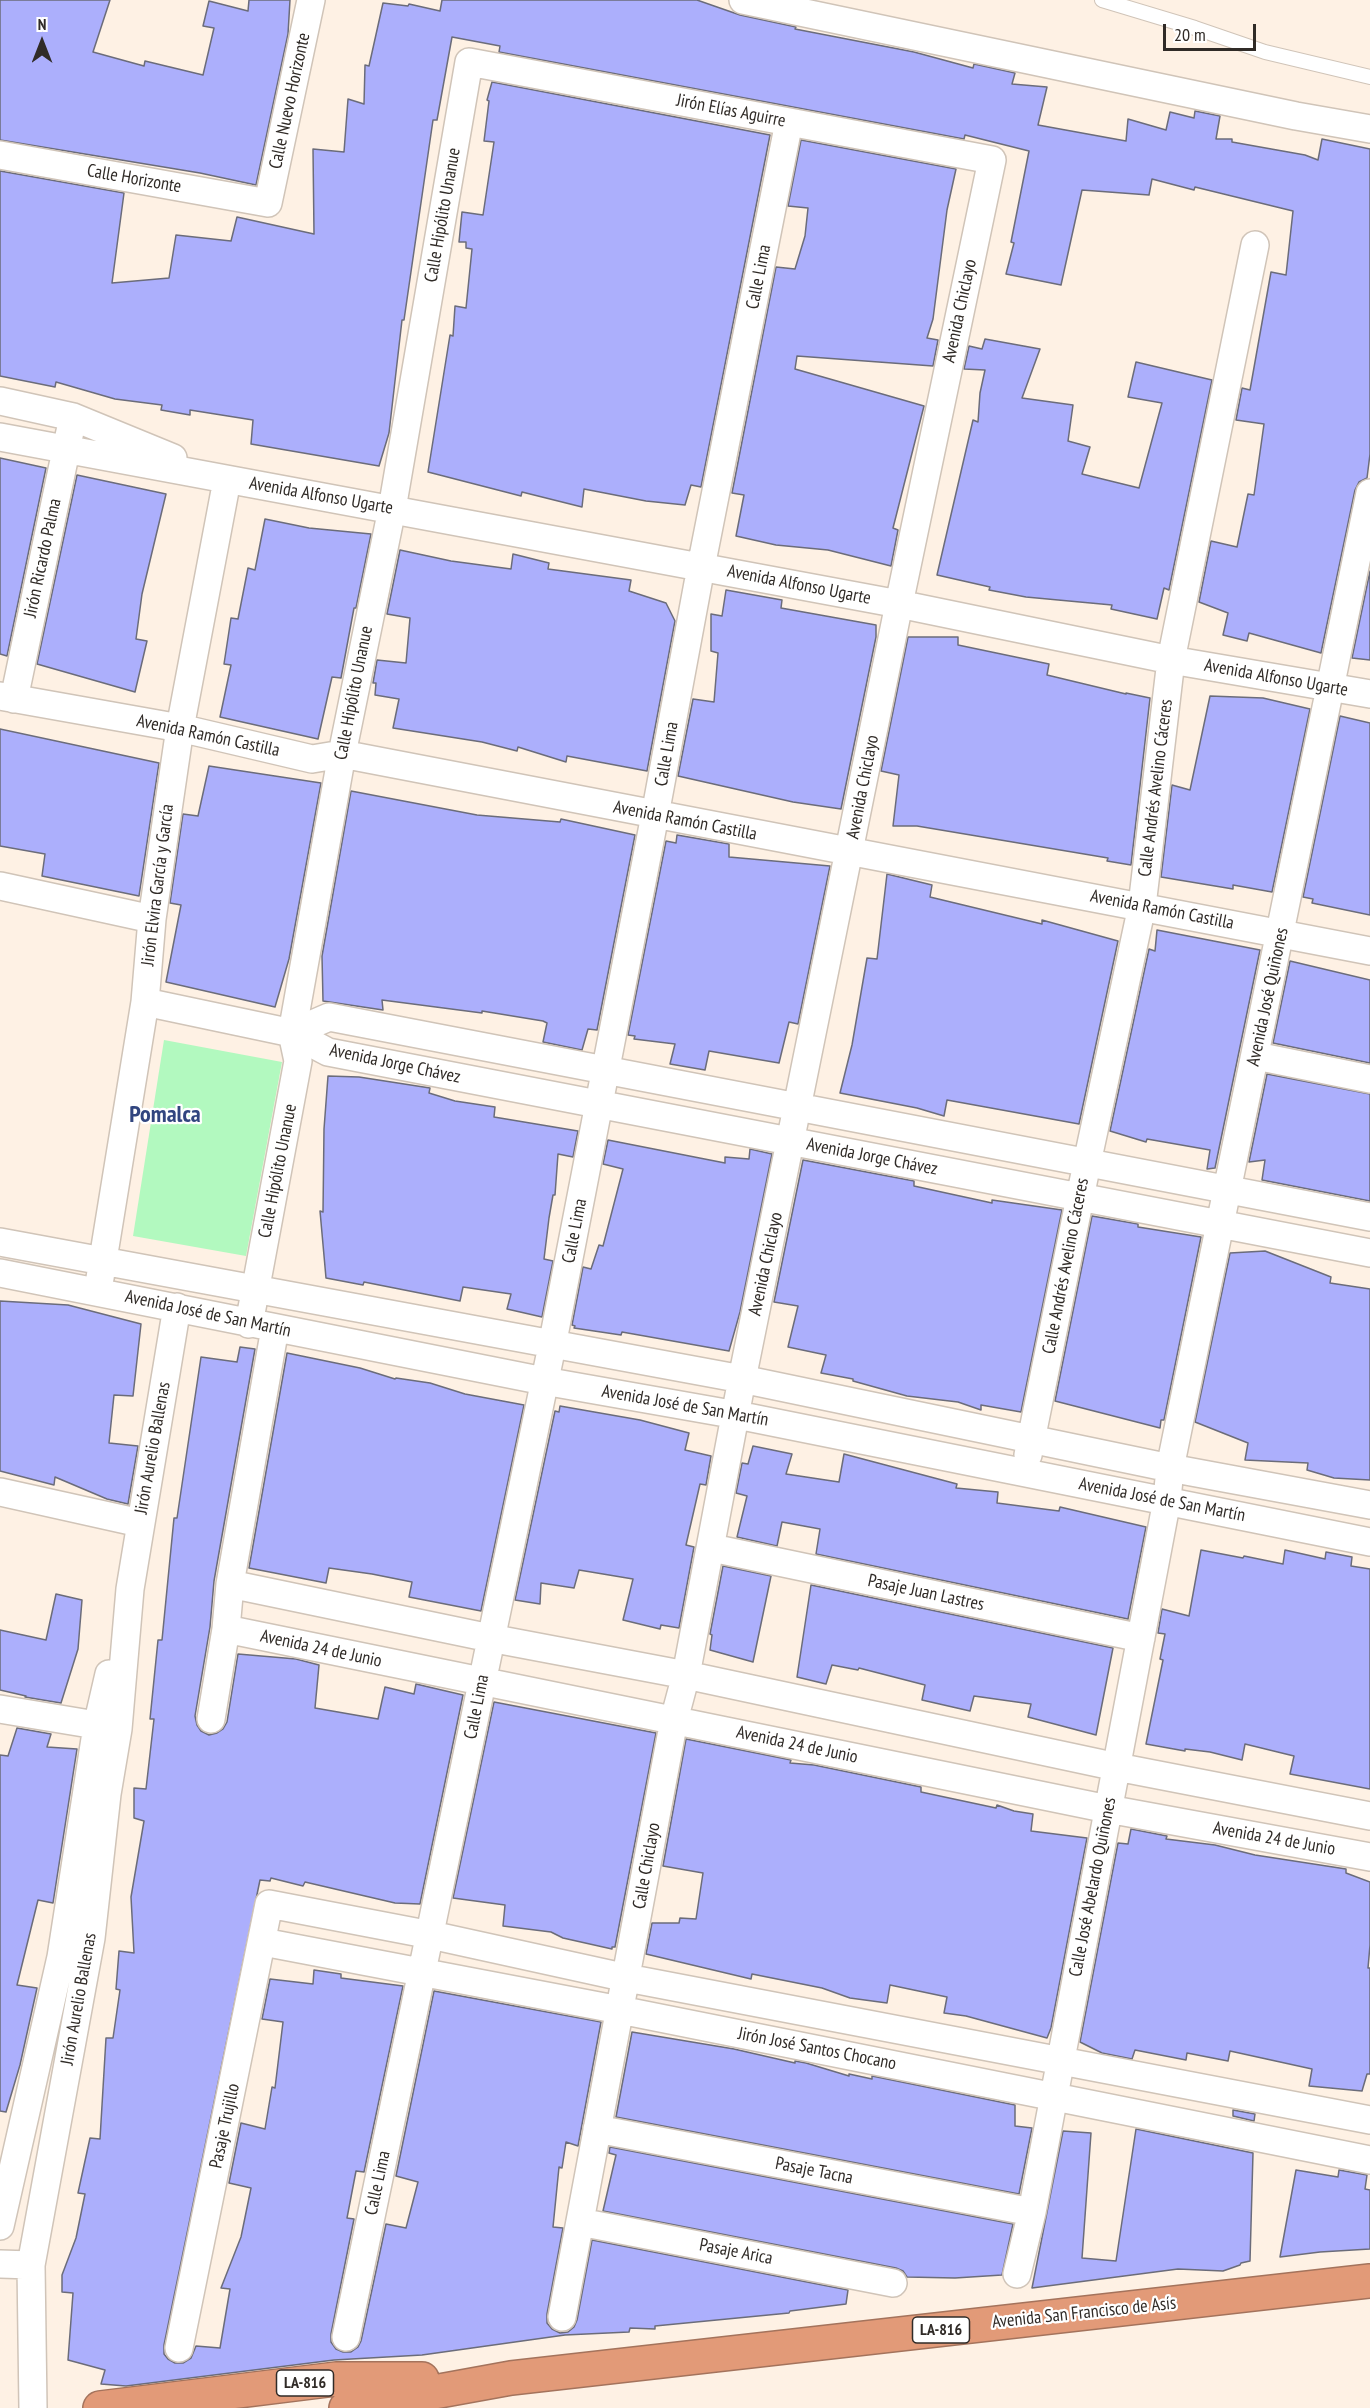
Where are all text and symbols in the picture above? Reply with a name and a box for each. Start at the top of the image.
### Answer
north arrow [12,12,72,72]
scale bar [1166,12,1259,50]
text: N [38,14,46,34]
text: 20 m [1174,23,1206,46]
street label: Calle Nuevo Horizonte [265,31,315,171]
street label: Jirón Elías Aguirre [675,90,787,132]
street label: Calle Hipólito Unanue [421,146,465,284]
street label: Calle Horizonte [85,160,183,198]
street label: Calle Lima [742,243,776,311]
street label: Avenida Chiclayo [938,257,982,365]
street label: Avenida Alfonso Ugarte [247,473,395,519]
street label: Jirón Ricardo Palma [20,497,66,619]
street label: Avenida Alfonso Ugarte [726,561,872,609]
street label: Calle Hipólito Unanue [330,624,378,762]
street label: Avenida Alfonso Ugarte [1202,655,1350,701]
street label: Calle Andrés Avelino Cáceres [1134,698,1178,878]
street label: Avenida Ramón Castilla [134,710,282,762]
street label: Calle Lima [651,720,683,788]
street label: Avenida Chiclayo [842,733,884,841]
street label: Avenida Ramón Castilla [611,796,759,846]
street label: Jirón Elvira García y García [137,803,179,967]
street label: Avenida Ramón Castilla [1088,885,1236,935]
street label: Avenida José Quiñones [1243,926,1293,1068]
street label: Avenida Jorge Chávez [328,1040,462,1088]
district label: Pomalca [129,1101,201,1129]
street label: Calle Hipólito Unanue [254,1102,302,1240]
street label: Avenida Jorge Chávez [805,1134,939,1180]
street label: Calle Andrés Avelino Cáceres [1038,1176,1094,1356]
street label: Calle Lima [558,1197,592,1265]
street label: Avenida Chiclayo [744,1210,788,1318]
street label: Avenida José de San Martín [123,1286,293,1342]
street label: Jirón Aurelio Ballenas [131,1380,175,1516]
street label: Avenida José de San Martín [600,1381,770,1431]
street label: Avenida José de San Martín [1077,1473,1247,1527]
street label: Pasaje Juan Lastres [866,1570,986,1616]
street label: Avenida 24 de Junio [258,1626,384,1672]
street label: Calle Lima [460,1673,494,1741]
street label: Avenida 24 de Junio [734,1722,860,1768]
street label: Calle José Abelardo Quiñones [1065,1795,1121,1979]
street label: Avenida 24 de Junio [1211,1818,1337,1860]
street label: Calle Chiclayo [629,1821,665,1911]
street label: Jirón Aurelio Ballenas [57,1931,101,2067]
street label: Jirón José Santos Chocano [736,2023,898,2075]
street label: Pasaje Trujillo [205,2081,245,2171]
street label: Calle Lima [361,2149,395,2217]
street label: Pasaje Tacna [773,2153,855,2189]
street label: Pasaje Arica [698,2234,774,2270]
street label: Avenida San Francisco de Asís [991,2293,1177,2333]
road number: LA-816 [912,2317,970,2343]
road number: LA-816 [276,2370,334,2396]

